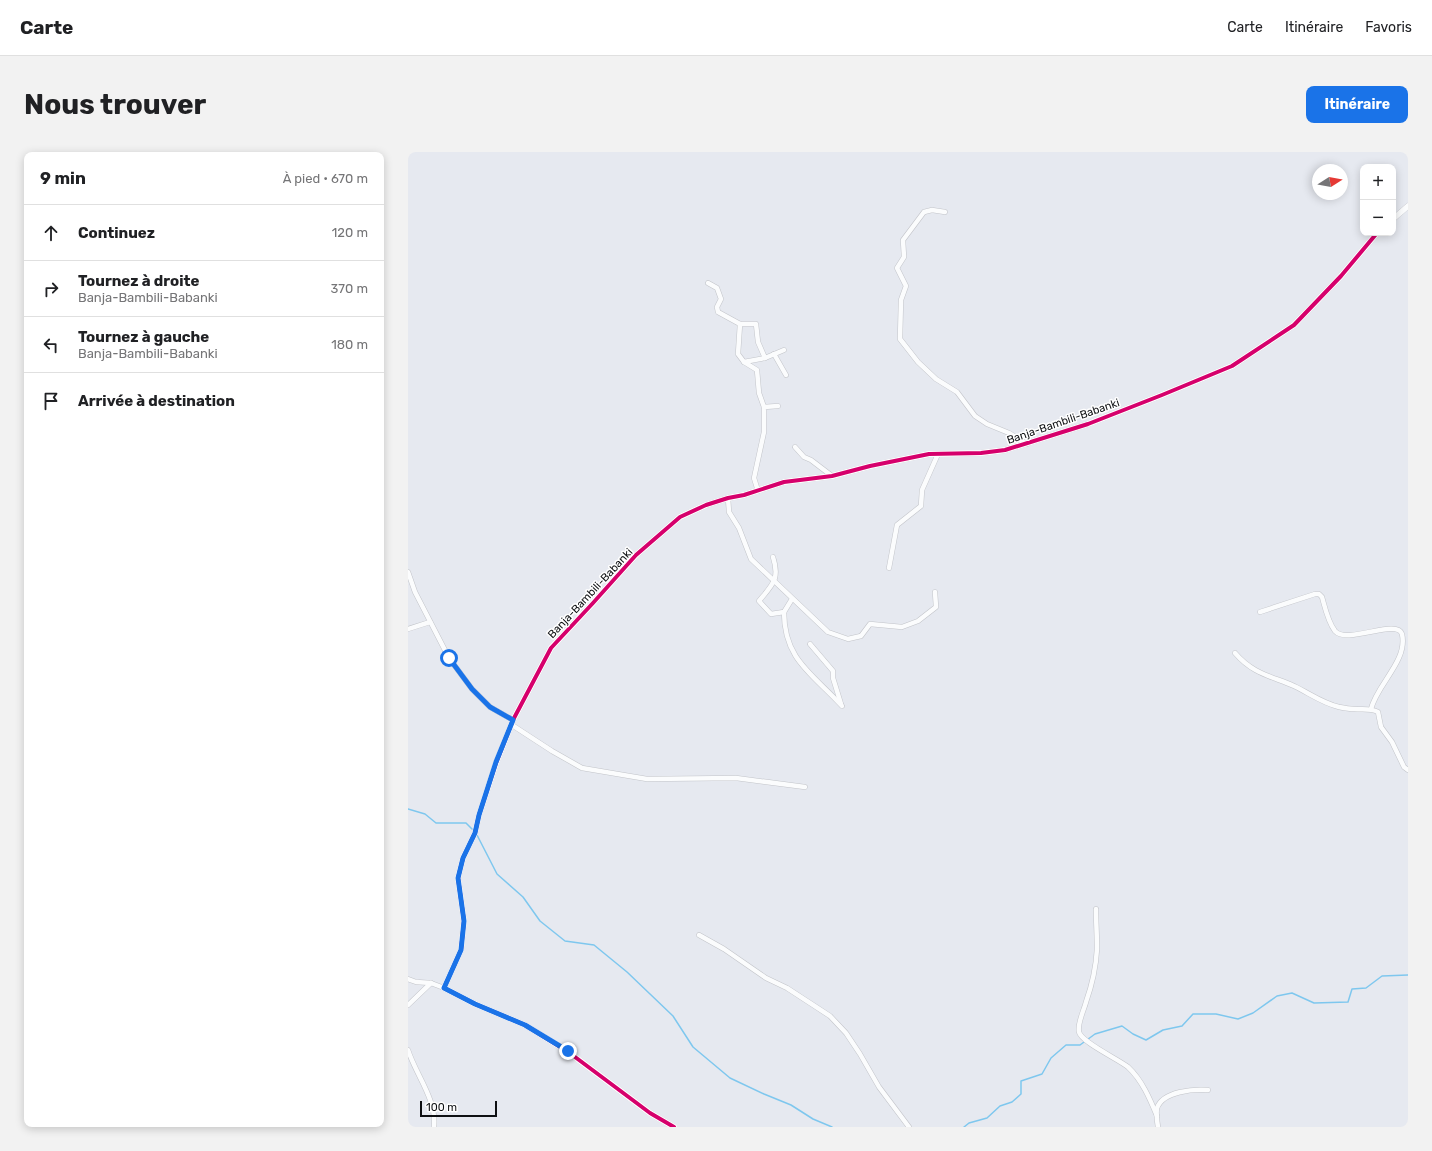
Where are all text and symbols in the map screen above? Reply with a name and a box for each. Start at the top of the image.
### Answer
text: Carte [20,16,73,39]
text: Carte [1227,19,1263,36]
text: Itinéraire [1285,19,1343,36]
text: Favoris [1365,19,1412,36]
button: Itinéraire [1306,86,1408,123]
text: Nous trouver [24,88,206,121]
north arrow [1312,164,1348,200]
map controls [1360,164,1396,236]
button: + [1360,164,1396,200]
text: 9 min [40,168,86,188]
text: À pied · 670 m [283,171,368,186]
button: − [1360,200,1396,236]
icon: ahead [40,222,62,244]
text: Continuez [78,224,155,242]
text: 120 m [332,225,368,240]
text: Tournez à droite [78,272,199,290]
icon: right [40,278,62,300]
text: 370 m [331,281,368,296]
text: Banja-Bambili-Babanki [78,290,218,305]
text: Tournez à gauche [78,328,209,346]
icon: left [40,334,62,356]
text: 180 m [331,337,368,352]
text: Banja-Bambili-Babanki [78,346,218,361]
icon: arrive [40,390,62,412]
text: Arrivée à destination [78,392,235,410]
street label: Banja-Bambili-Babanki [1005,396,1121,447]
street label: Banja-Bambili-Babanki [545,546,635,641]
route start [440,649,458,667]
route end [559,1042,577,1060]
scale bar [420,1099,497,1118]
text: 100 m [426,1101,457,1114]

